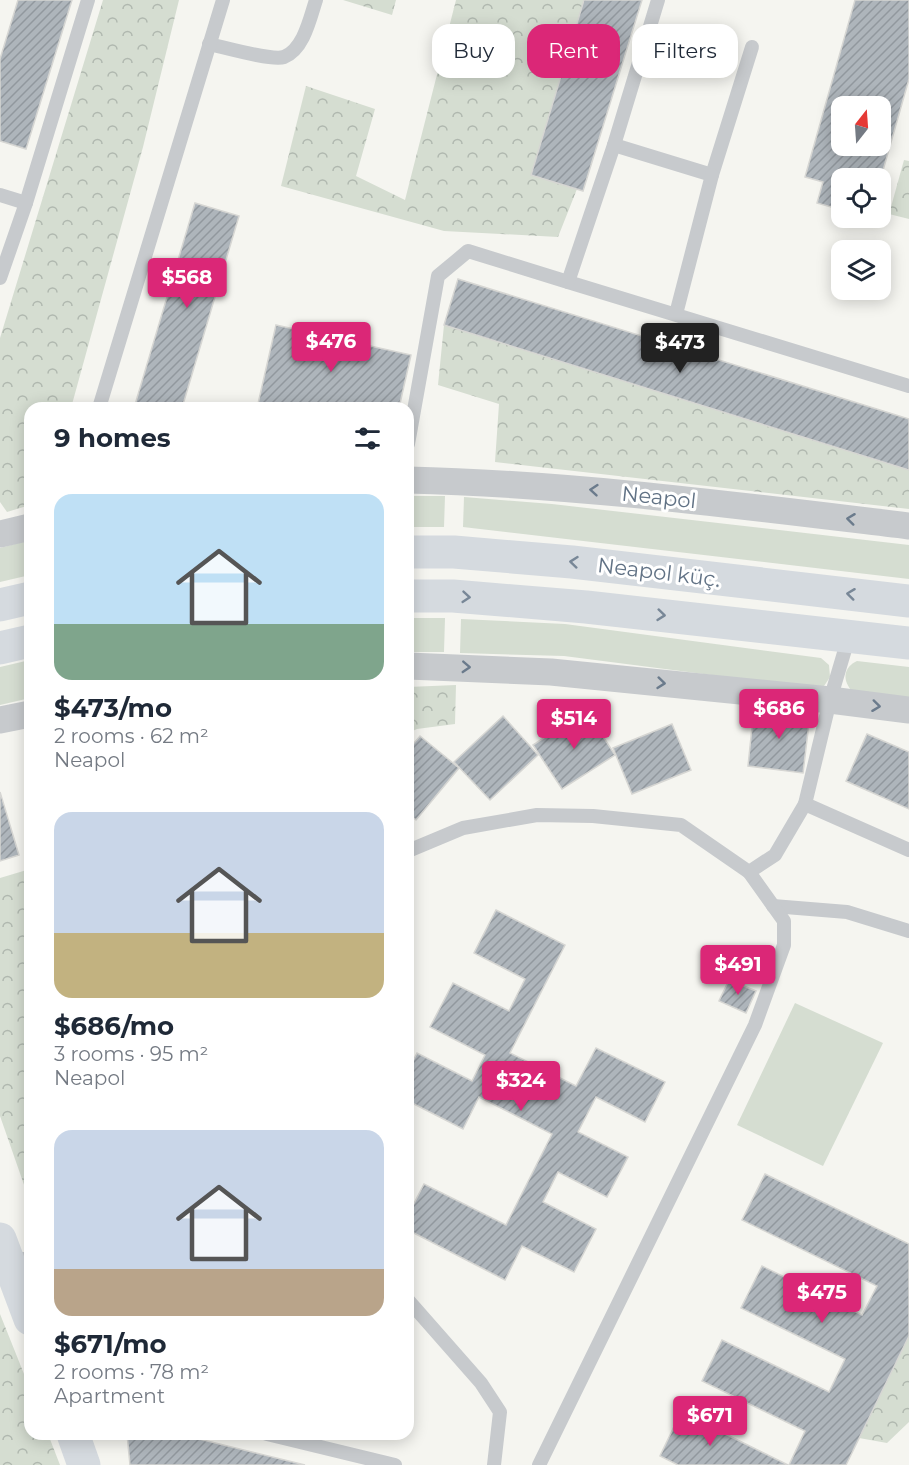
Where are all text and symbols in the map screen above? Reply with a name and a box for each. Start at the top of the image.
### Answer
chip: Buy [432,24,515,78]
chip: Rent [527,24,620,78]
chip: Filters [632,24,738,78]
north arrow [831,96,891,156]
map controls [831,96,891,300]
button: locate [831,168,891,228]
button: layers [831,240,891,300]
pin: $568 [151,258,223,309]
text: $568 [162,265,212,289]
pin: $476 [295,322,367,373]
pin: $473 [644,323,716,374]
text: $476 [306,329,356,353]
text: $473 [655,330,705,354]
text: 9 homes [54,422,171,454]
icon: filters [351,422,384,455]
street label: Neapol [620,481,698,513]
one-way arrow [590,484,599,497]
one-way arrow [846,513,855,526]
icon: home [165,533,273,641]
street label: Neapol küç. [596,552,722,592]
one-way arrow [569,556,578,569]
one-way arrow [846,589,855,601]
one-way arrow [462,590,471,603]
one-way arrow [656,609,665,621]
one-way arrow [462,660,471,673]
one-way arrow [656,676,665,688]
pin: $686 [743,689,815,740]
text: $473/mo [54,692,172,724]
text: $686 [753,696,805,720]
pin: $514 [538,699,610,750]
one-way arrow [871,699,880,712]
text: $514 [551,706,597,730]
text: 2 rooms · 62 m² [54,724,209,748]
text: Neapol [54,748,125,772]
icon: home [165,851,273,959]
pin: $491 [702,945,774,996]
text: $491 [714,952,762,976]
text: $686/mo [54,1010,174,1042]
text: 3 rooms · 95 m² [54,1042,208,1066]
pin: $324 [485,1061,557,1112]
text: Neapol [54,1066,125,1090]
text: $324 [496,1068,546,1092]
icon: home [165,1169,273,1277]
pin: $475 [786,1273,858,1324]
text: $475 [797,1280,847,1304]
text: $671/mo [54,1328,167,1360]
text: 2 rooms · 78 m² [54,1360,209,1384]
text: Apartment [54,1384,165,1408]
pin: $671 [674,1396,746,1447]
text: $671 [687,1403,733,1427]

